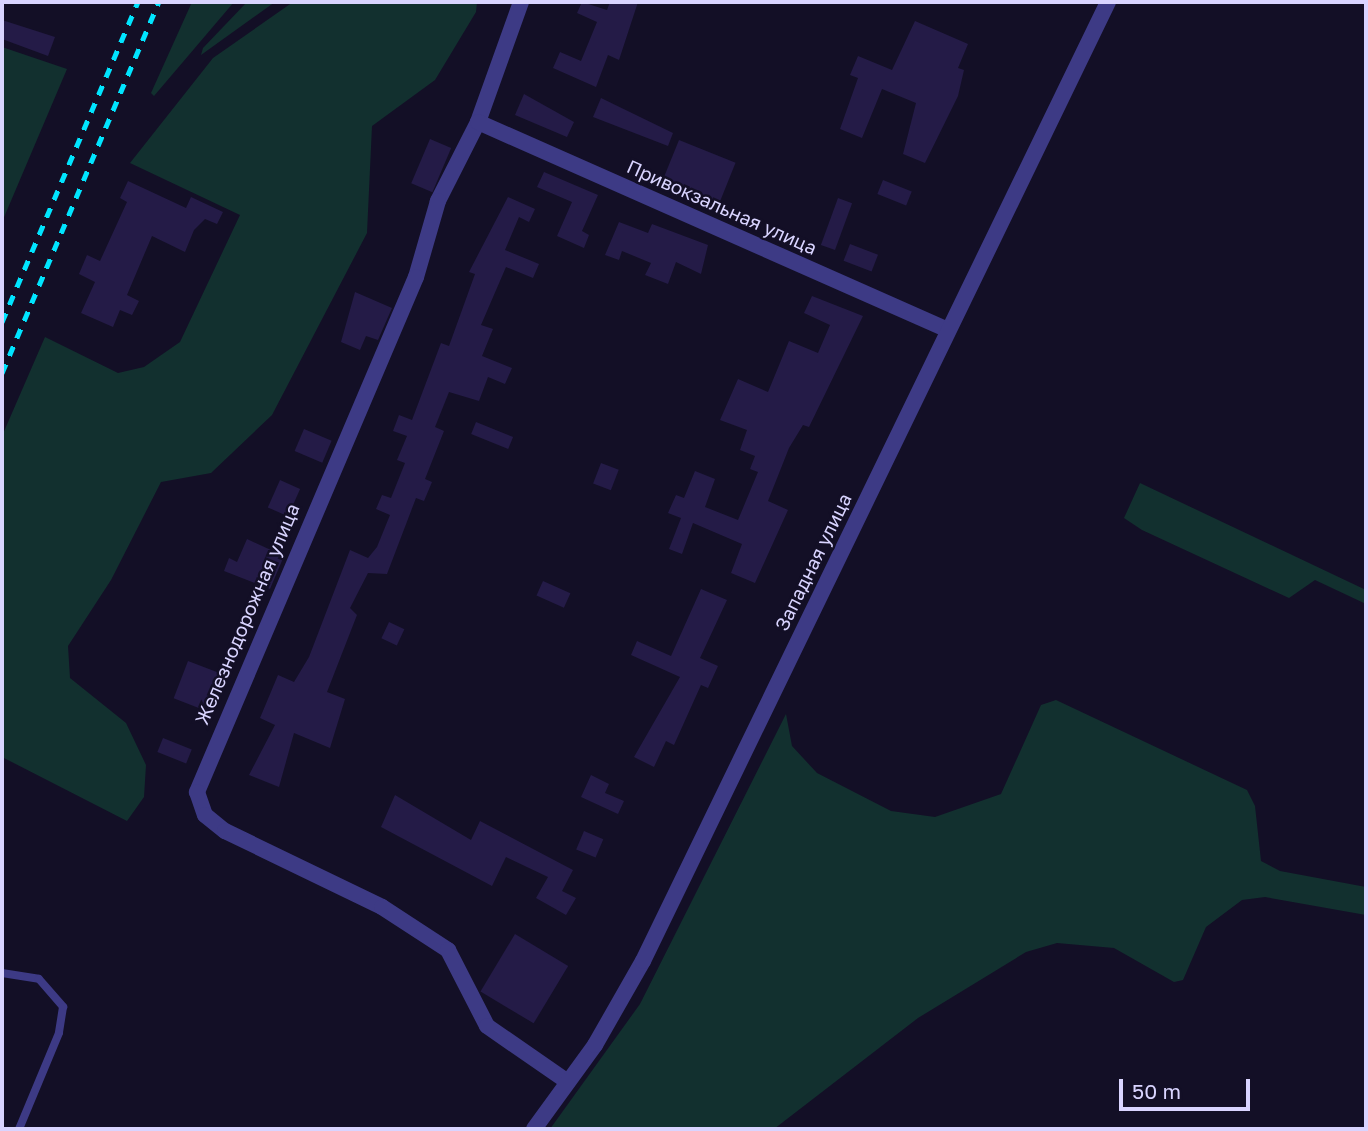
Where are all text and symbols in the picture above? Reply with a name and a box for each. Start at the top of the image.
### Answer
street label: Привокзальная улица [623,155,821,259]
street label: Западная улица [770,490,856,634]
street label: Железнодорожная улица [190,500,304,728]
scale bar [1123,1064,1254,1108]
text: 50 m [1132,1078,1181,1104]

